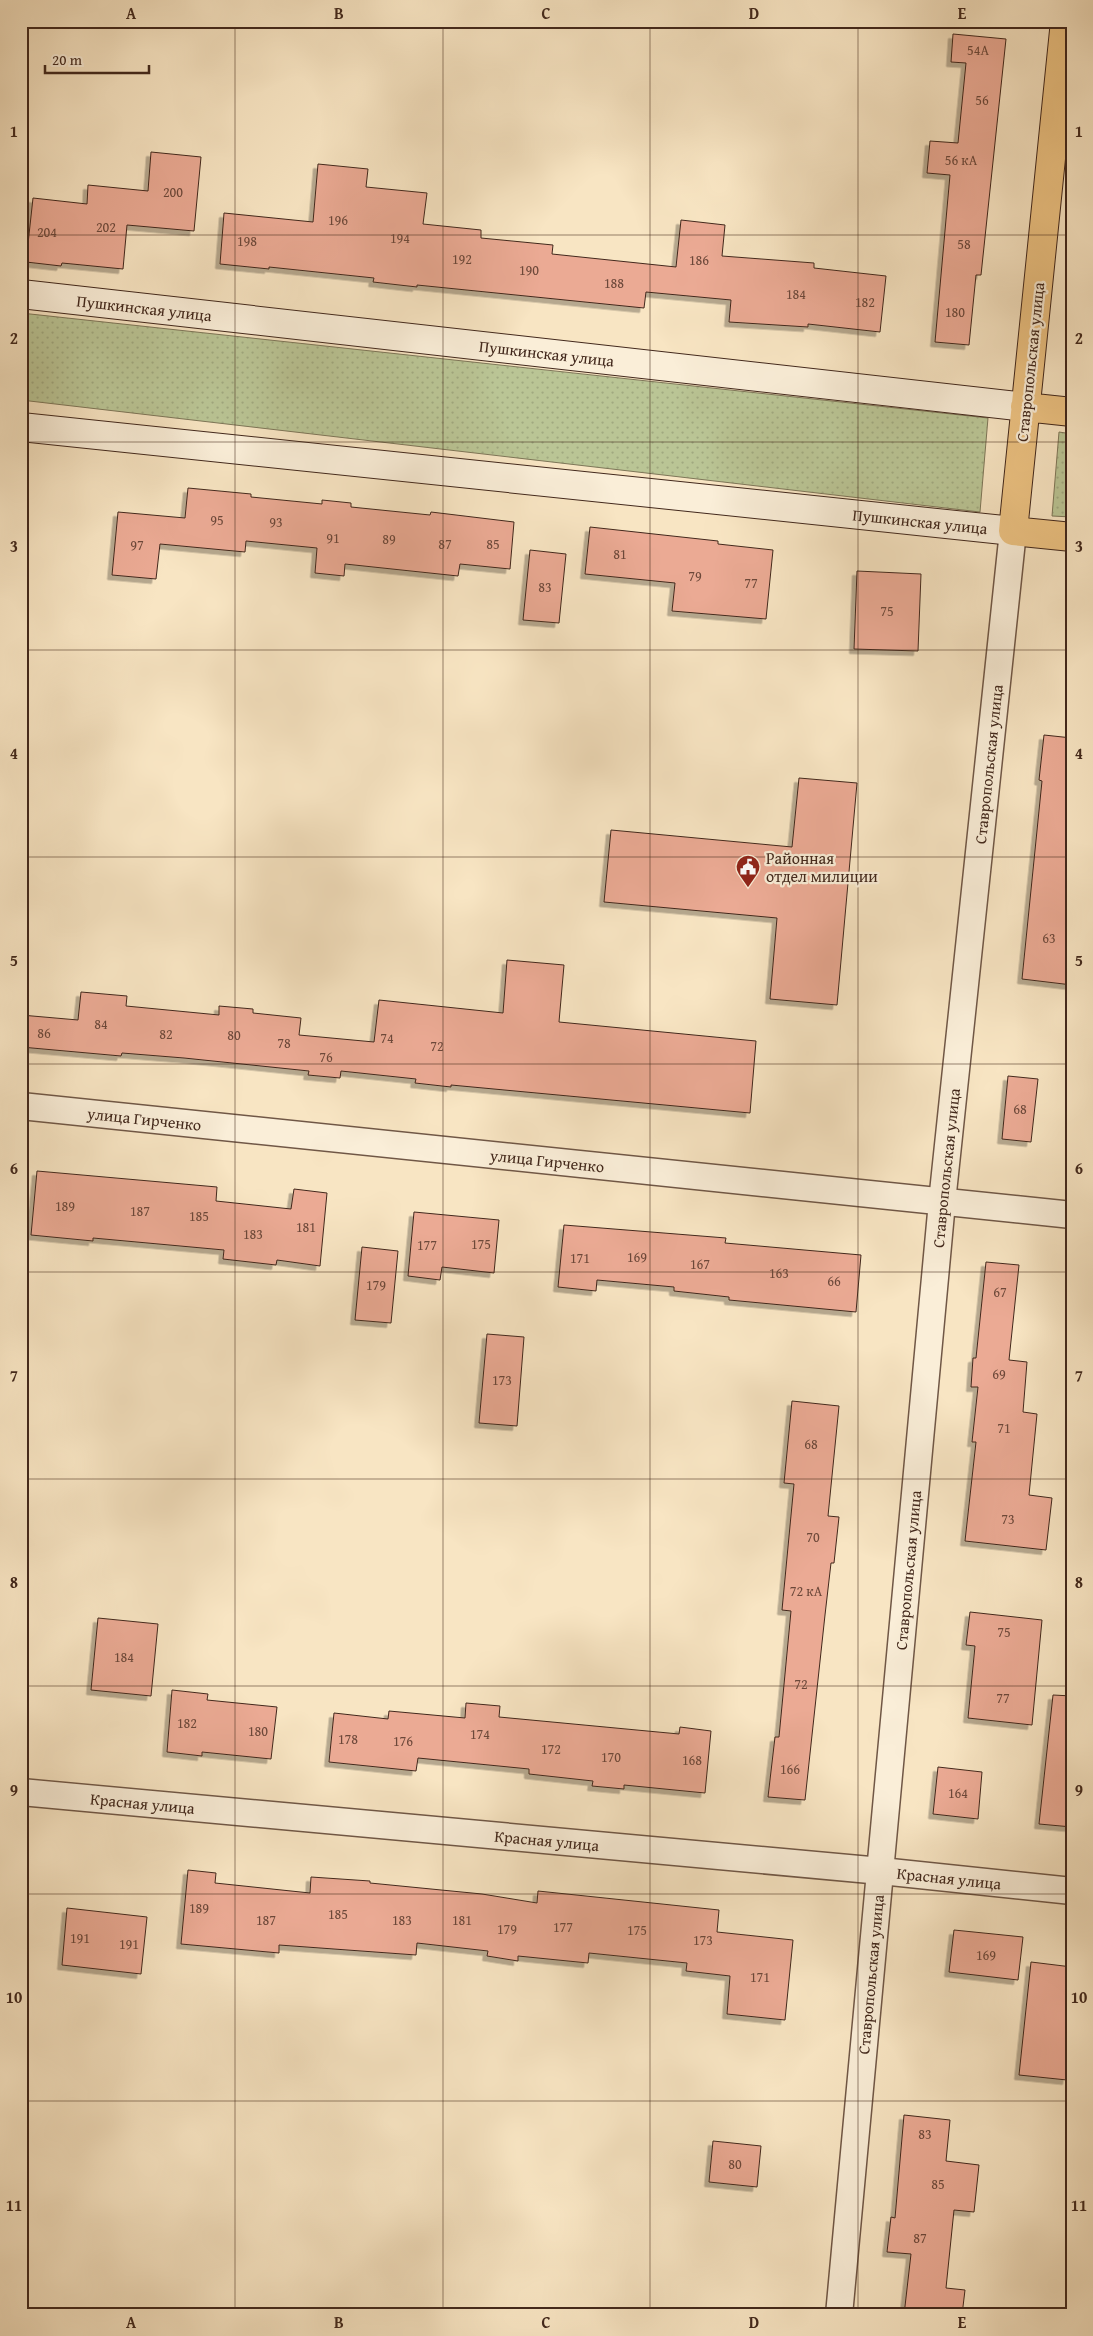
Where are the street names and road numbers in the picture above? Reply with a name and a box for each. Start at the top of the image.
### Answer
street label: Ставропольская улица [1010,281,1050,443]
street label: Пушкинская улица [75,288,213,327]
street label: Пушкинская улица [478,334,616,373]
street label: Пушкинская улица [851,502,989,540]
street label: Ставропольская улица [968,683,1009,845]
street label: Ставропольская улица [926,1087,966,1249]
street label: улица Гирченко [85,1101,203,1137]
street label: улица Гирченко [488,1143,605,1178]
street label: Ставропольская улица [889,1489,927,1651]
street label: Красная улица [89,1786,196,1820]
street label: Красная улица [493,1824,601,1857]
street label: Красная улица [896,1861,1003,1896]
street label: Ставропольская улица [851,1893,890,2055]

